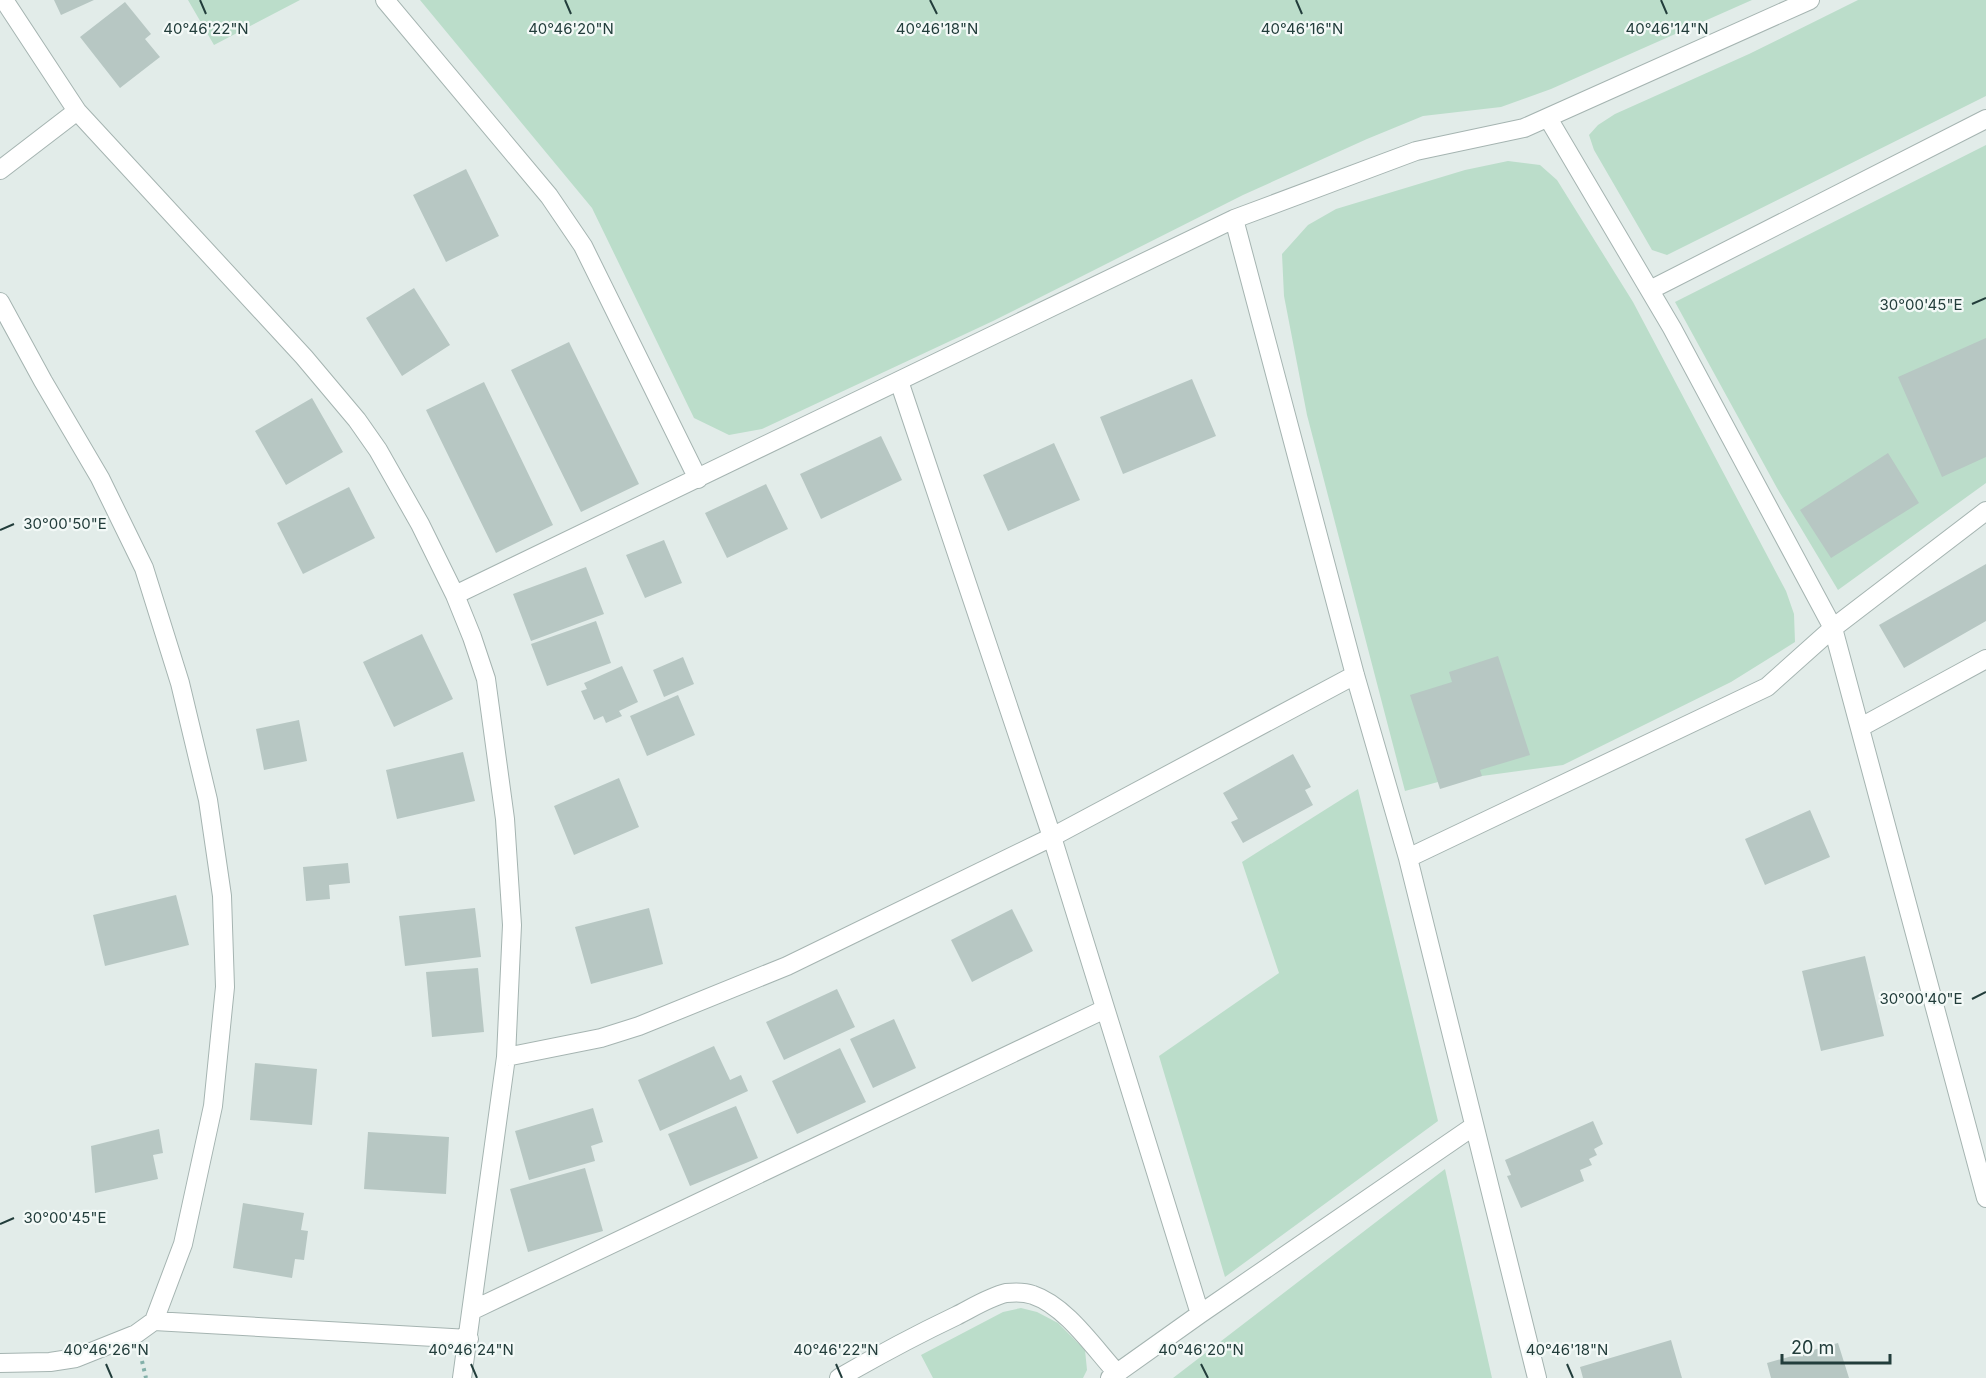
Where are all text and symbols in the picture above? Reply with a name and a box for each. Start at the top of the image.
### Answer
text: 40°46'22"N [163,19,249,38]
text: 40°46'20"N [528,19,614,38]
text: 40°46'18"N [896,19,978,38]
text: 40°46'16"N [1261,19,1343,38]
text: 40°46'14"N [1626,19,1708,38]
text: 30°00'45"E [1880,295,1962,314]
text: 30°00'50"E [23,514,107,533]
text: 30°00'40"E [1879,989,1963,1008]
text: 30°00'45"E [24,1208,106,1227]
scale bar [1782,1327,1890,1365]
text: 20 m [1791,1337,1834,1358]
text: 40°46'26"N [63,1340,149,1359]
text: 40°46'24"N [428,1340,514,1359]
text: 40°46'22"N [793,1340,879,1359]
text: 40°46'20"N [1158,1340,1244,1359]
text: 40°46'18"N [1526,1340,1608,1359]

